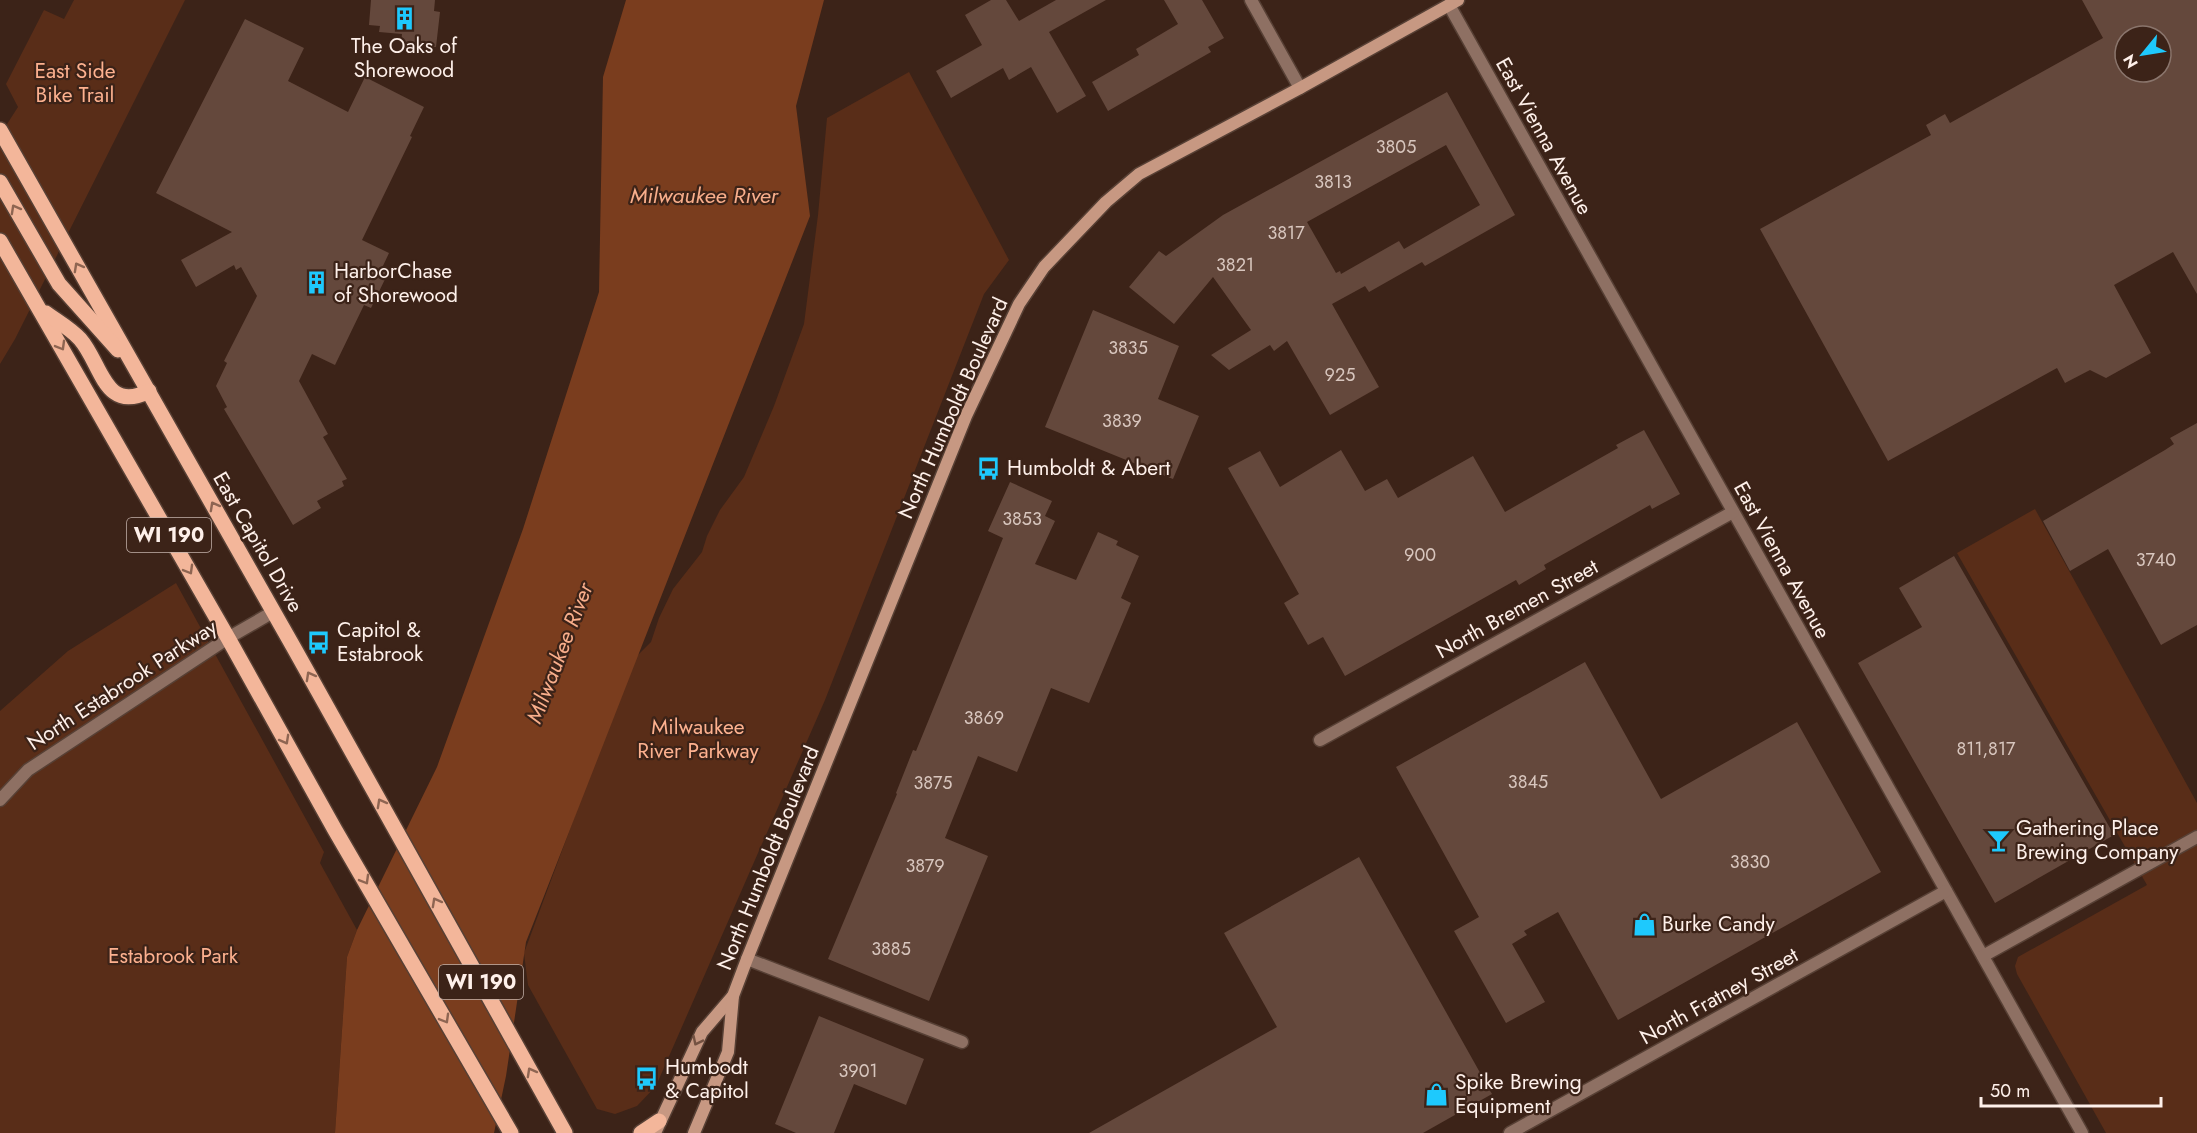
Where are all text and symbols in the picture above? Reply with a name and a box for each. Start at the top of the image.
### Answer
building icon: The Oaks of Shorewood [391,5,417,31]
north arrow [2113,24,2173,84]
place label: The Oaks of Shorewood [351,31,458,85]
text: N [2117,50,2144,73]
street label: East Vienna Avenue [1488,52,1600,220]
park label: East Side Bike Trail [34,56,116,110]
house number: 3805 [1376,134,1416,160]
house number: 3813 [1314,169,1352,195]
water label: Milwaukee River [630,179,780,211]
one-way arrow [11,205,22,215]
house number: 3817 [1267,220,1305,246]
house number: 3821 [1216,252,1254,278]
place label: HarborChase of Shorewood [334,256,458,310]
one-way arrow [73,263,85,273]
building icon: HarborChase of Shorewood [303,270,329,296]
street label: North Humboldt Boulevard [891,293,1015,523]
house number: 3835 [1108,335,1148,361]
one-way arrow [54,340,65,350]
house number: 925 [1325,362,1355,388]
house number: 3839 [1102,408,1142,434]
place label: Humboldt & Abert [1007,453,1170,483]
bus stop icon: Humboldt & Abert [976,455,1002,481]
street label: East Capitol Drive [206,466,311,618]
street label: East Vienna Avenue [1726,476,1838,644]
one-way arrow [210,502,221,512]
house number: 3853 [1002,506,1042,532]
road number: WI 190 [127,518,211,552]
house number: 900 [1404,542,1436,568]
house number: 3740 [2136,547,2176,573]
street label: North Bremen Street [1430,552,1604,666]
one-way arrow [182,564,193,574]
water label: Milwaukee River [518,577,601,728]
street label: North Estabrook Parkway [21,612,223,758]
place label: Capitol & Estabrook [337,615,424,669]
bus stop icon: Capitol & Estabrook [306,629,332,655]
one-way arrow [306,672,317,683]
house number: 3869 [964,705,1004,731]
park label: Milwaukee River Parkway [637,712,760,766]
one-way arrow [277,733,289,744]
house number: 811,817 [1957,736,2016,762]
street label: North Humboldt Boulevard [709,741,827,975]
house number: 3845 [1508,769,1548,795]
house number: 3875 [914,770,953,796]
one-way arrow [376,798,388,809]
place label: Gathering Place Brewing Company [2016,813,2179,867]
bar icon: Gathering Place Brewing Company [1985,827,2011,853]
house number: 3830 [1730,849,1770,875]
house number: 3879 [905,853,945,879]
one-way arrow [357,874,369,885]
one-way arrow [432,898,443,908]
place label: Burke Candy [1662,909,1775,939]
shop icon: Burke Candy [1631,911,1657,937]
house number: 3885 [871,936,911,962]
street label: North Fratney Street [1634,940,1804,1052]
park label: Estabrook Park [108,941,239,971]
road number: WI 190 [439,965,523,999]
one-way arrow [438,1013,450,1023]
one-way arrow [693,1035,705,1046]
place label: Humbodt & Capitol [665,1052,749,1106]
house number: 3901 [838,1058,878,1084]
bus stop icon: Humbodt & Capitol [634,1066,660,1092]
place label: Spike Brewing Equipment [1455,1067,1582,1121]
one-way arrow [527,1068,538,1078]
scale bar [1981,1070,2161,1108]
text: 50 m [1990,1078,2030,1104]
shop icon: Spike Brewing Equipment [1424,1081,1450,1107]

